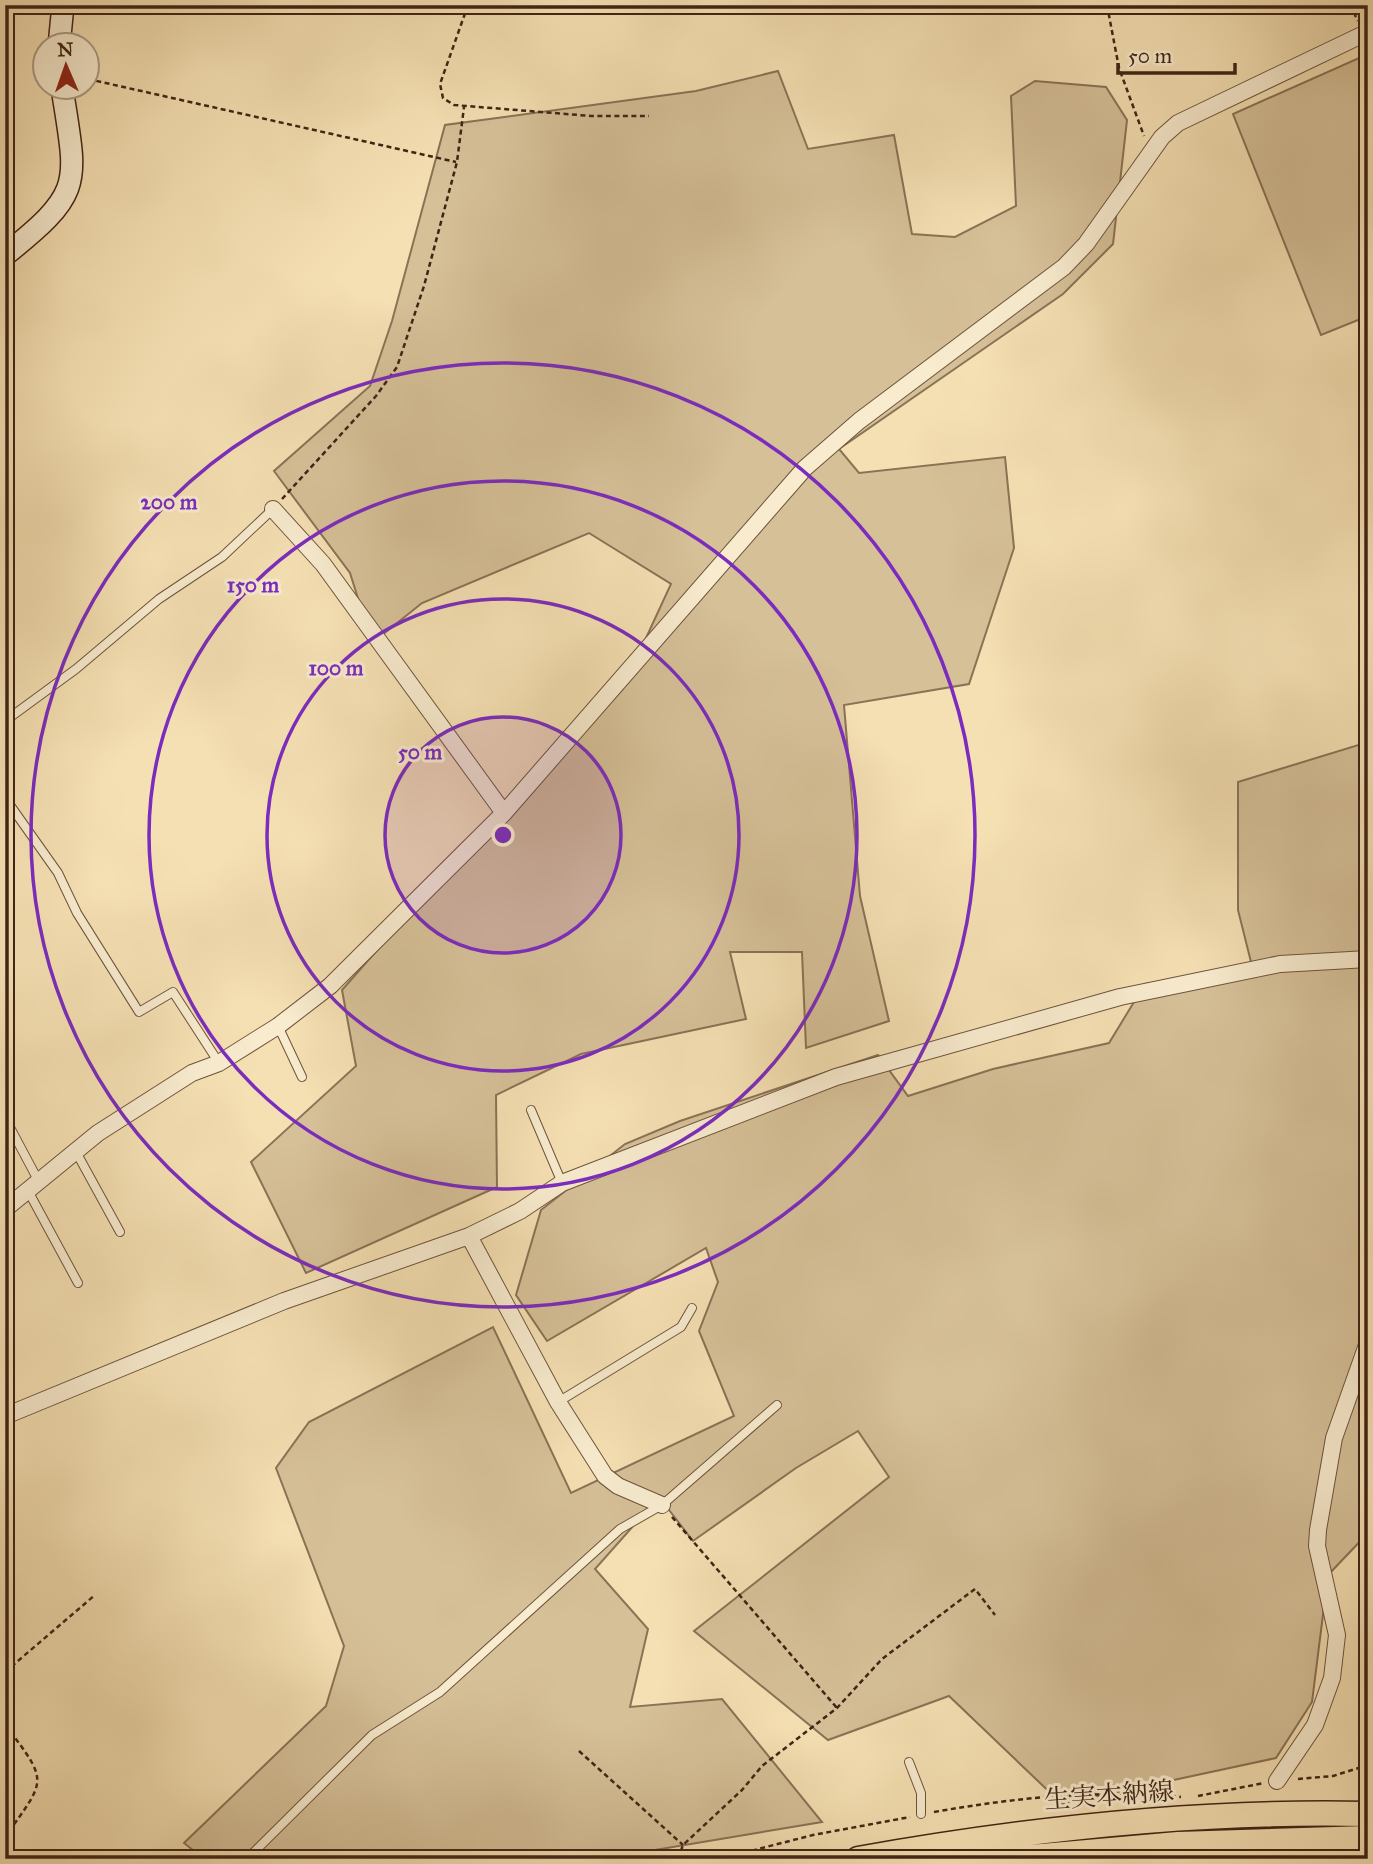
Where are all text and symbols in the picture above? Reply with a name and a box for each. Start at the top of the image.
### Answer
north arrow [32,32,102,102]
scale bar [1118,32,1235,76]
text: N [57,38,74,61]
text: 50 m [1128,43,1173,69]
text: 200 m [141,489,198,515]
text: 150 m [227,572,279,598]
text: 100 m [309,655,364,681]
text: 50 m [398,739,442,765]
centre of rings [491,823,515,847]
street label: 生実本納線 [1043,1775,1175,1815]

